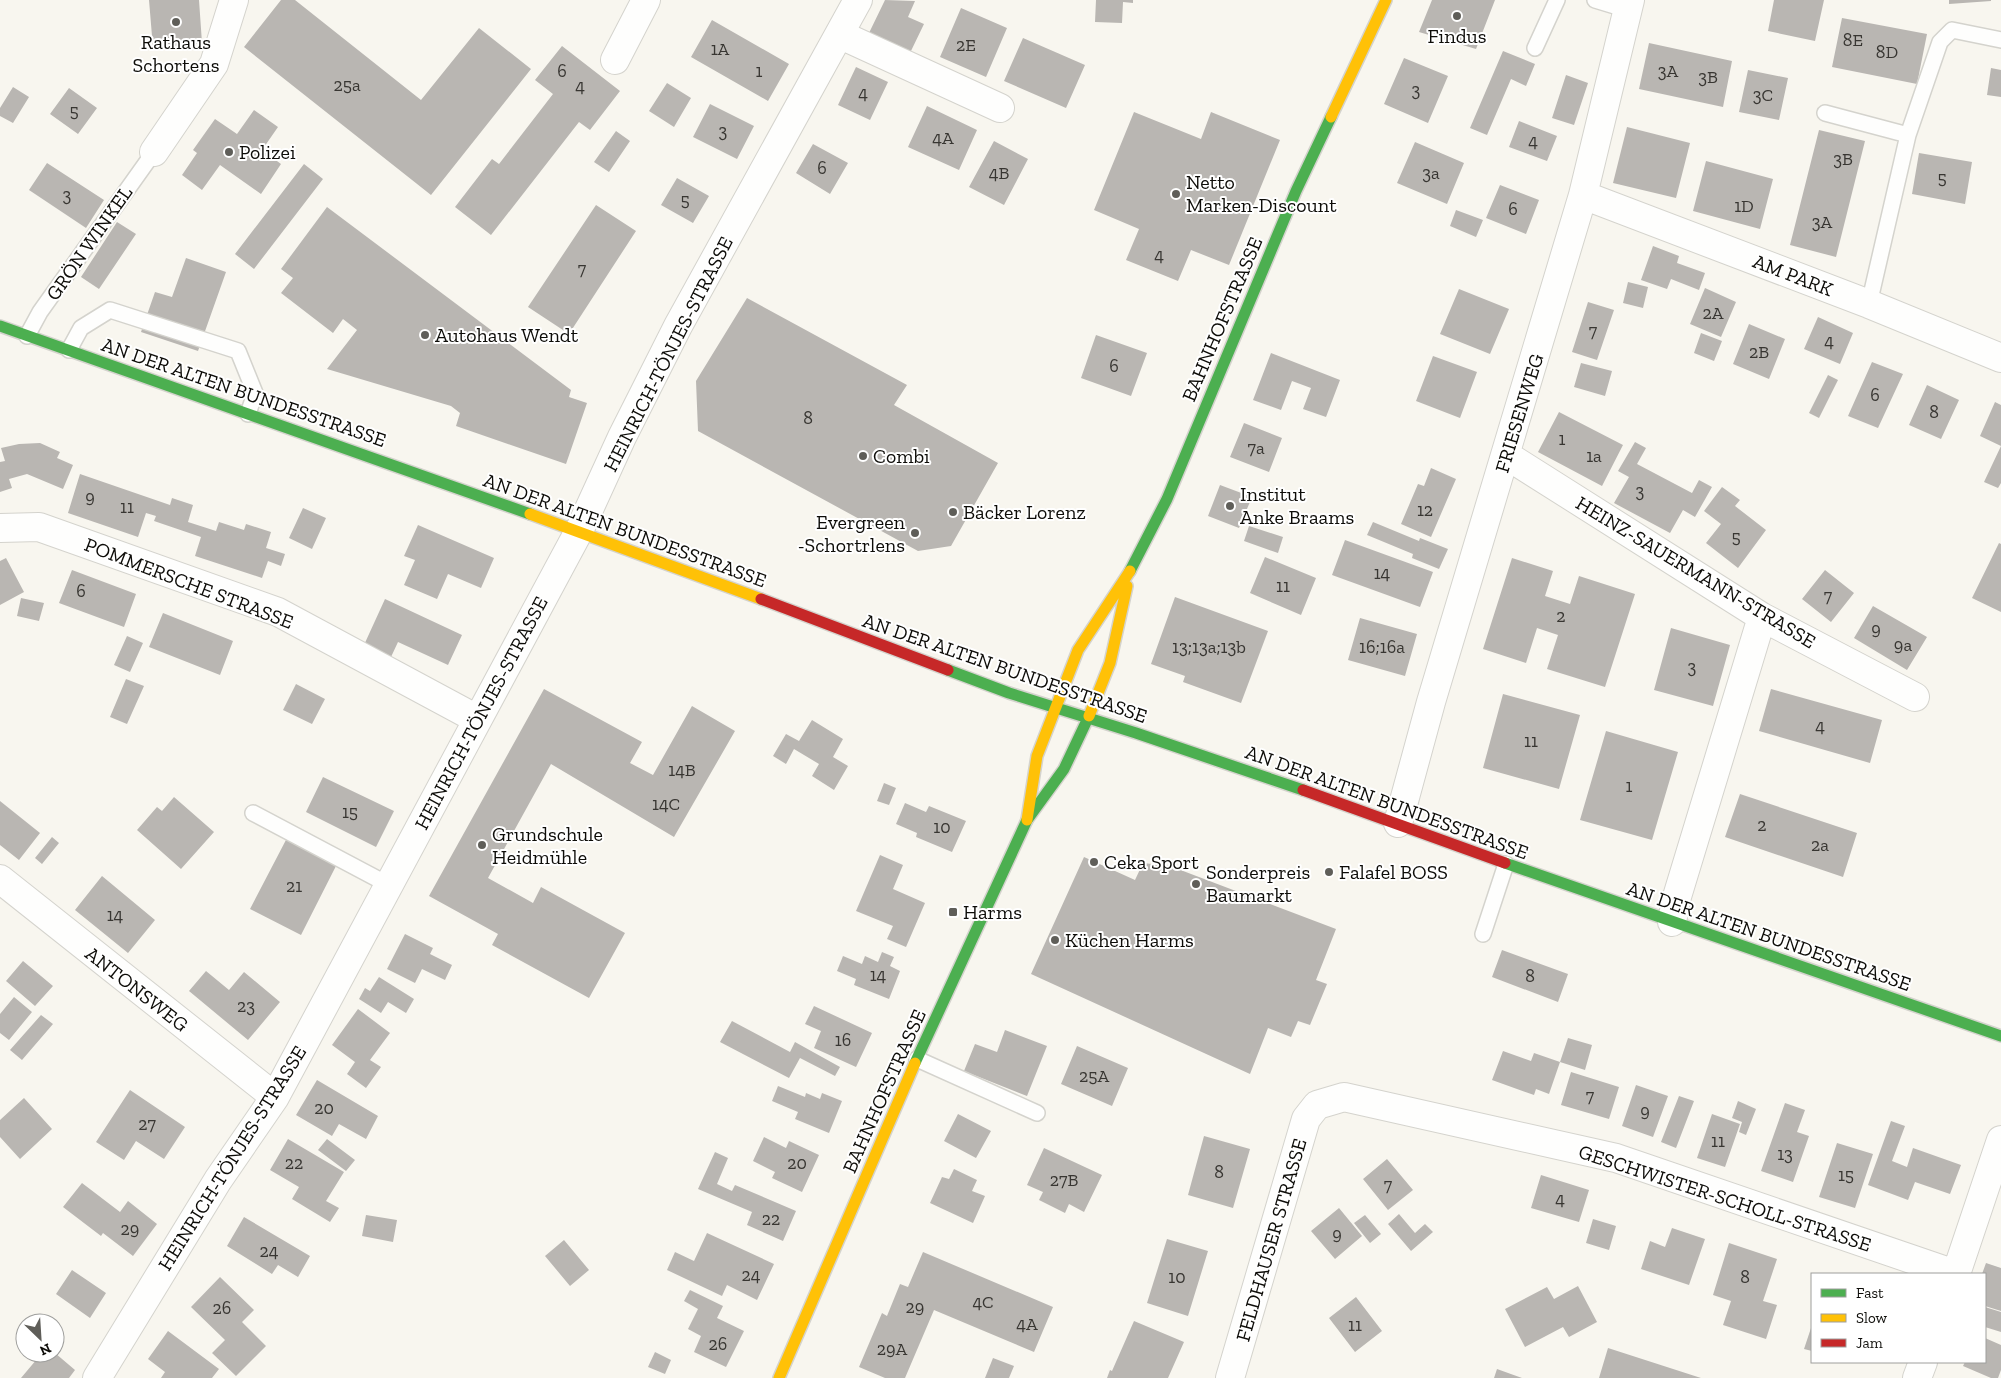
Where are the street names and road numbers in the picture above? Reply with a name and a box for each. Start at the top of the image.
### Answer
street label: GRÖN WINKEL [41,181,137,305]
street label: HEINRICH-TÖNJES-STRASSE [598,232,738,476]
street label: BAHNHOFSTRASSE [1177,233,1267,405]
street label: AM PARK [1750,249,1837,301]
street label: AN DER ALTEN BUNDESSTRASSE [99,332,389,452]
street label: FRIESENWEG [1490,350,1549,475]
street label: AN DER ALTEN BUNDESSTRASSE [480,468,770,592]
street label: HEINZ-SAUERMANN-STRASSE [1572,491,1820,653]
street label: POMMERSCHE STRASSE [81,532,297,634]
street label: HEINRICH-TÖNJES-STRASSE [409,592,553,834]
street label: AN DER ALTEN BUNDESSTRASSE [860,608,1150,728]
street label: AN DER ALTEN BUNDESSTRASSE [1242,740,1532,864]
street label: AN DER ALTEN BUNDESSTRASSE [1624,876,1914,996]
street label: ANTONSWEG [81,941,193,1037]
street label: BAHNHOFSTRASSE [837,1006,931,1176]
street label: HEINRICH-TÖNJES-STRASSE [153,1041,311,1275]
street label: FELDHAUSER STRASSE [1231,1136,1311,1344]
street label: GESCHWISTER-SCHOLL-STRASSE [1576,1139,1874,1257]

